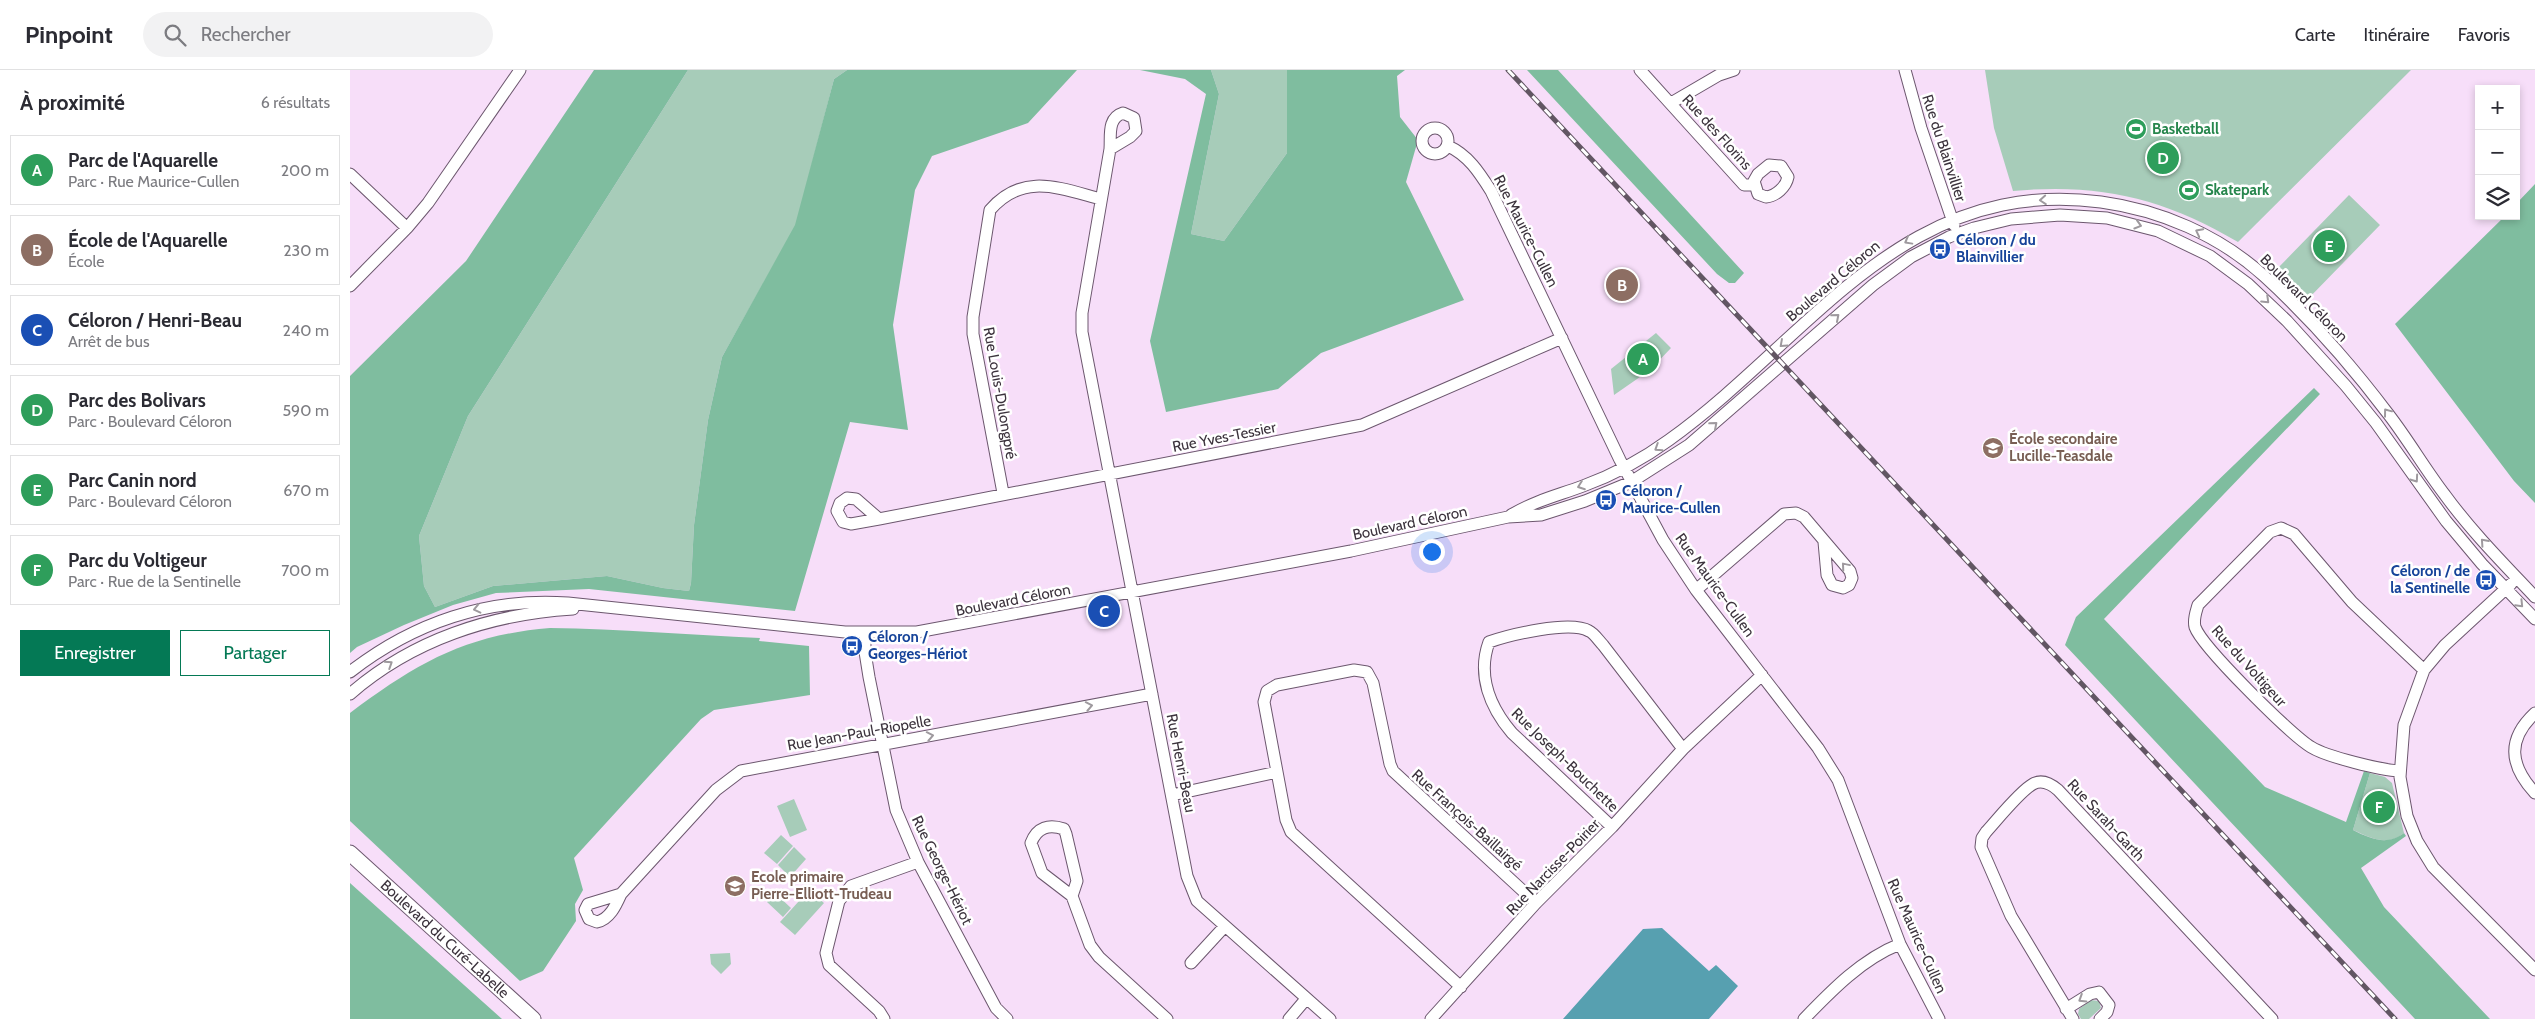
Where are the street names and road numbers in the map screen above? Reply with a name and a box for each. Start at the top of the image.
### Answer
street label: Rue des Florins [1678,91,1756,173]
street label: Rue du Blainvillier [1918,92,1970,204]
street label: Rue Maurice-Cullen [1490,172,1562,290]
street label: Boulevard Céloron [1783,237,1883,325]
street label: Boulevard Céloron [2256,250,2352,346]
street label: Rue Louis-Dulongpré [980,326,1021,461]
street label: Rue Yves-Tessier [1171,418,1278,456]
street label: Boulevard Céloron [1351,502,1469,544]
street label: Rue Maurice-Cullen [1671,530,1759,640]
street label: Boulevard Céloron [954,580,1072,620]
street label: Rue du Voltigeur [2208,622,2290,711]
street label: Rue Joseph-Bouchette [1508,704,1622,816]
street label: Rue Jean-Paul-Riopelle [786,711,932,754]
street label: Rue Henri-Beau [1163,712,1199,814]
street label: Rue François-Baillairgé [1408,766,1526,875]
street label: Rue Sarah-Garth [2064,775,2148,865]
street label: Rue George-Hériot [908,813,976,927]
street label: Rue Narcisse-Poirier [1503,815,1604,919]
street label: Boulevard du Curé-Labelle [377,876,513,1002]
street label: Rue Maurice-Cullen [1884,876,1950,996]

